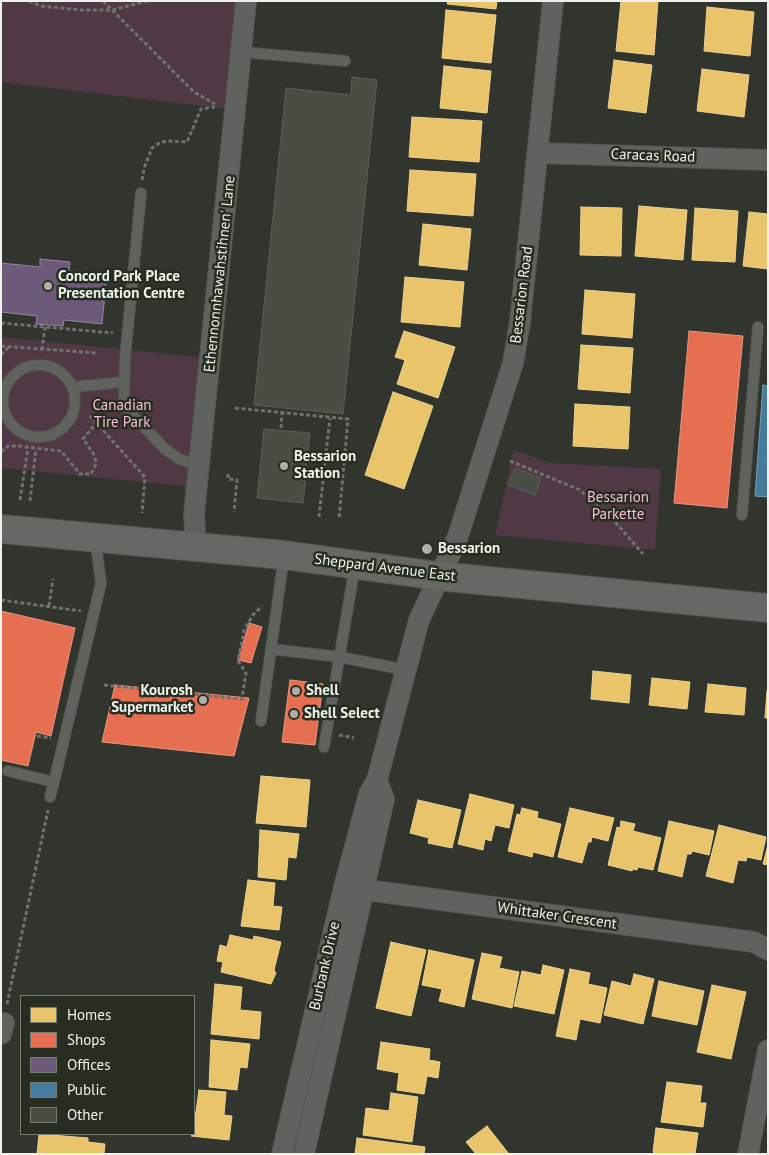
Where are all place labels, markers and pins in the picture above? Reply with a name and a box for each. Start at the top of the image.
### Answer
place label: Concord Park Place Presentation Centre [58,268,185,303]
marker: Concord Park Place Presentation Centre [42,280,54,292]
place label: Bessarion Station [294,448,356,483]
marker: Bessarion Station [278,460,290,472]
place label: Bessarion [438,540,500,558]
marker: Bessarion [420,542,434,556]
place label: Kourosh Supermarket [111,682,193,717]
place label: Shell [306,682,339,700]
marker: Shell [290,685,302,697]
marker: Kourosh Supermarket [197,694,209,706]
place label: Shell Select [304,705,380,723]
marker: Shell Select [288,708,300,720]

